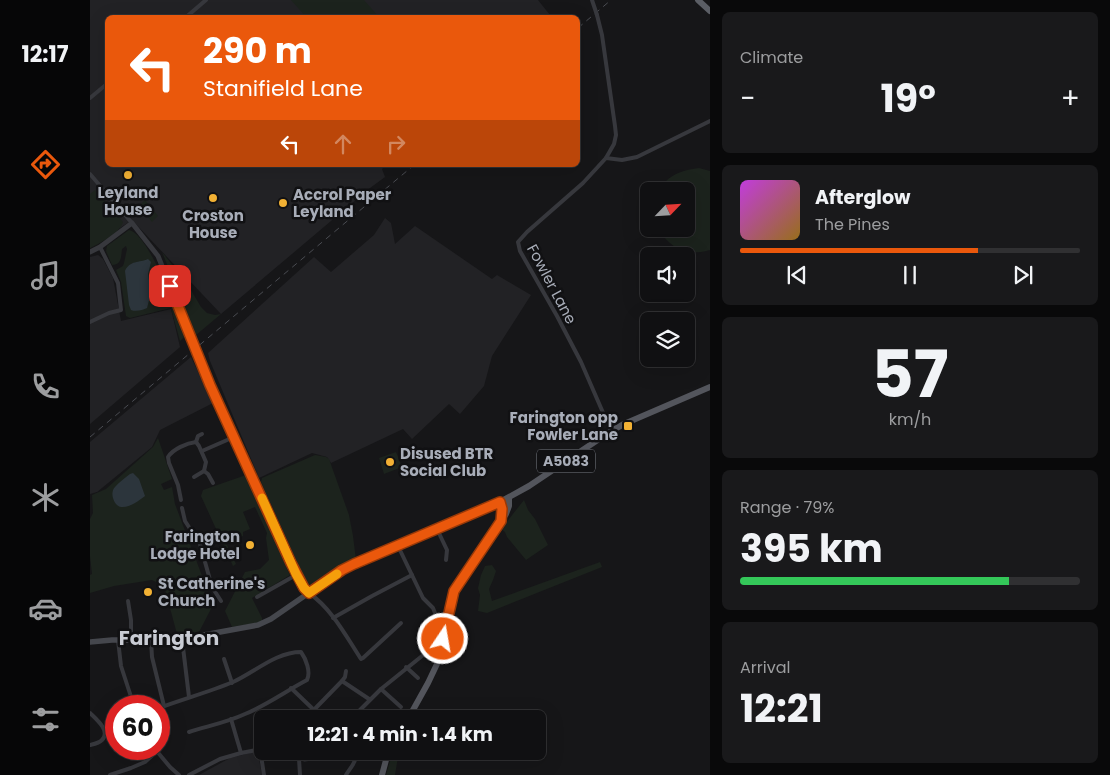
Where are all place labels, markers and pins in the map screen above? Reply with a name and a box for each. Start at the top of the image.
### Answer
marker: Leyland House [122,169,134,181]
place label: Leyland House [98,182,158,220]
place label: Accrol Paper Leyland [293,184,392,222]
marker: Croston House [207,192,219,204]
marker: Accrol Paper Leyland [277,197,289,209]
place label: Croston House [182,205,244,243]
pin [149,265,191,307]
place label: Farington opp Fowler Lane [510,407,618,445]
marker: Farington opp Fowler Lane [622,420,634,432]
place label: Disused BTR Social Club [400,443,494,481]
marker: Disused BTR Social Club [384,456,396,468]
place label: Farington Lodge Hotel [150,526,240,564]
marker: Farington Lodge Hotel [244,539,256,551]
place label: St Catherine's Church [158,573,265,611]
marker: St Catherine's Church [142,586,154,598]

